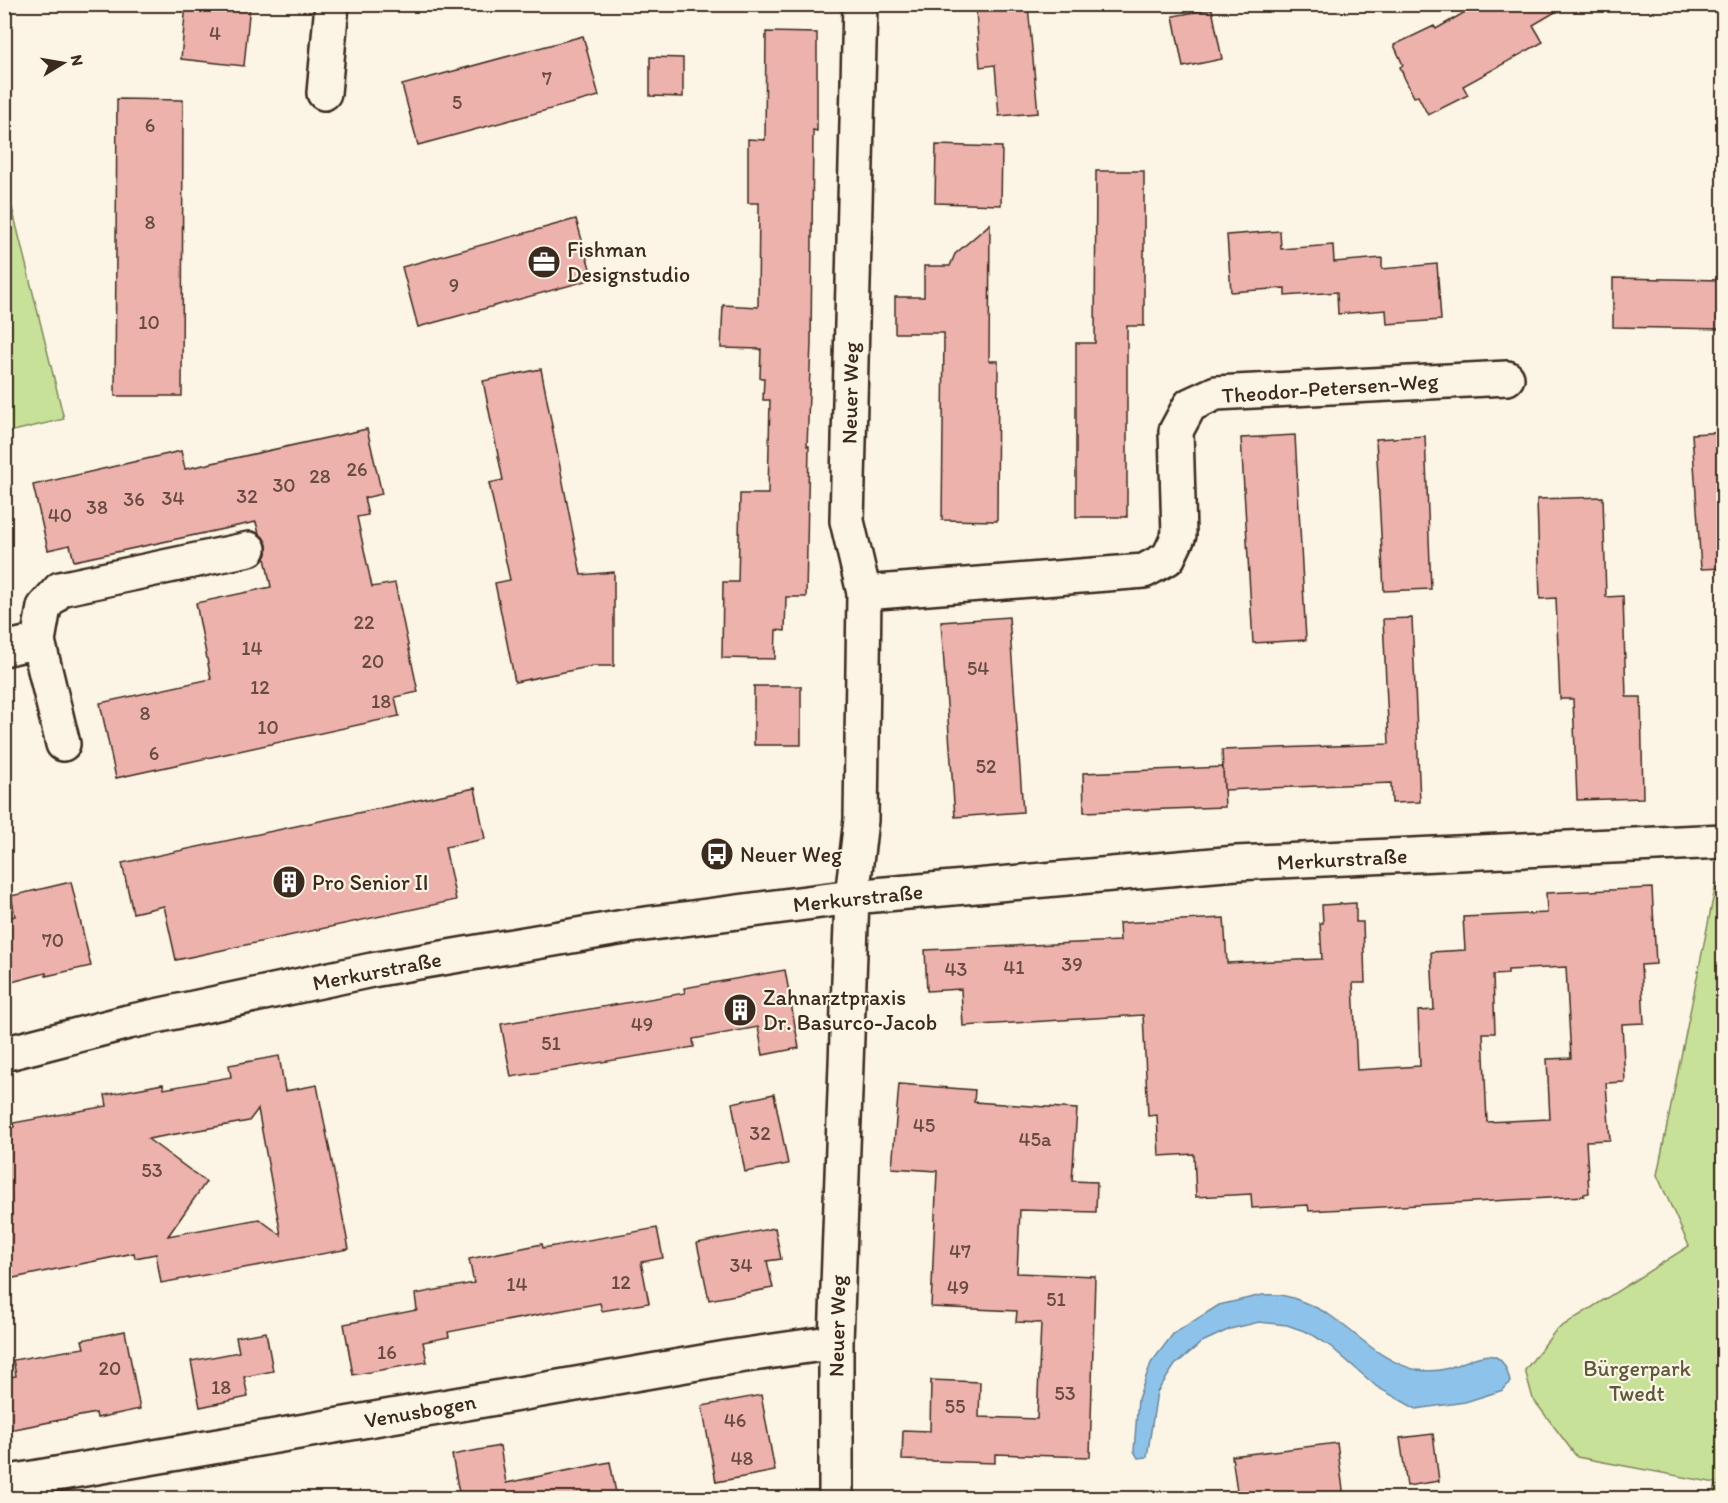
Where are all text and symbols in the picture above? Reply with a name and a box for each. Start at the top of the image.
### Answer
house number: 4 [209,21,221,45]
north arrow [33,33,93,93]
text: N [67,53,88,67]
house number: 7 [542,66,552,90]
house number: 5 [452,90,462,114]
house number: 6 [145,113,155,137]
house number: 8 [145,210,156,234]
place label: Fishman Designstudio [567,236,690,288]
office icon: Fishman Designstudio [526,244,562,280]
house number: 9 [449,273,459,297]
house number: 10 [138,310,160,334]
street label: Neuer Weg [836,341,864,444]
street label: Theodor-Petersen-Weg [1221,367,1440,409]
house number: 26 [346,457,368,481]
house number: 28 [309,464,331,488]
house number: 30 [272,473,296,497]
house number: 32 [236,484,258,508]
house number: 34 [162,486,184,510]
house number: 36 [123,487,145,511]
house number: 38 [86,495,108,519]
house number: 40 [48,503,72,527]
house number: 22 [353,610,375,634]
house number: 14 [241,636,263,660]
house number: 20 [362,649,384,673]
house number: 54 [967,656,989,680]
house number: 12 [250,675,270,699]
house number: 18 [371,689,391,713]
house number: 8 [140,701,151,725]
house number: 10 [257,715,279,739]
house number: 6 [149,741,159,765]
house number: 52 [975,754,997,778]
bus stop icon: Neuer Weg [699,836,735,872]
place label: Neuer Weg [740,841,843,868]
street label: Merkurstraße [1276,842,1408,876]
building icon: Pro Senior II [271,864,307,900]
place label: Pro Senior II [312,869,429,896]
street label: Merkurstraße [792,878,924,918]
house number: 70 [42,928,64,952]
street label: Merkurstraße [310,945,444,997]
house number: 39 [1061,952,1083,976]
house number: 41 [1003,955,1025,979]
house number: 43 [945,957,968,981]
place label: Zahnarztpraxis Dr. Basurco-Jacob [763,984,937,1036]
building icon: Zahnarztpraxis Dr. Basurco-Jacob [722,992,758,1028]
house number: 49 [631,1012,653,1036]
house number: 51 [541,1031,561,1055]
house number: 45 [913,1113,935,1137]
house number: 32 [749,1121,771,1145]
house number: 45a [1019,1127,1052,1151]
house number: 53 [141,1158,163,1182]
house number: 47 [949,1239,971,1263]
house number: 34 [730,1253,752,1277]
house number: 12 [611,1270,631,1294]
house number: 14 [506,1272,528,1296]
street label: Neuer Weg [823,1274,851,1377]
house number: 49 [947,1275,969,1299]
house number: 51 [1046,1287,1066,1311]
house number: 16 [377,1340,397,1364]
park label: Bürgerpark Twedt [1583,1355,1691,1407]
house number: 20 [99,1356,121,1380]
house number: 18 [211,1375,231,1399]
house number: 53 [1054,1381,1076,1405]
street label: Venusbogen [362,1388,478,1434]
house number: 55 [945,1394,966,1418]
house number: 46 [724,1408,746,1432]
house number: 48 [731,1446,754,1470]

